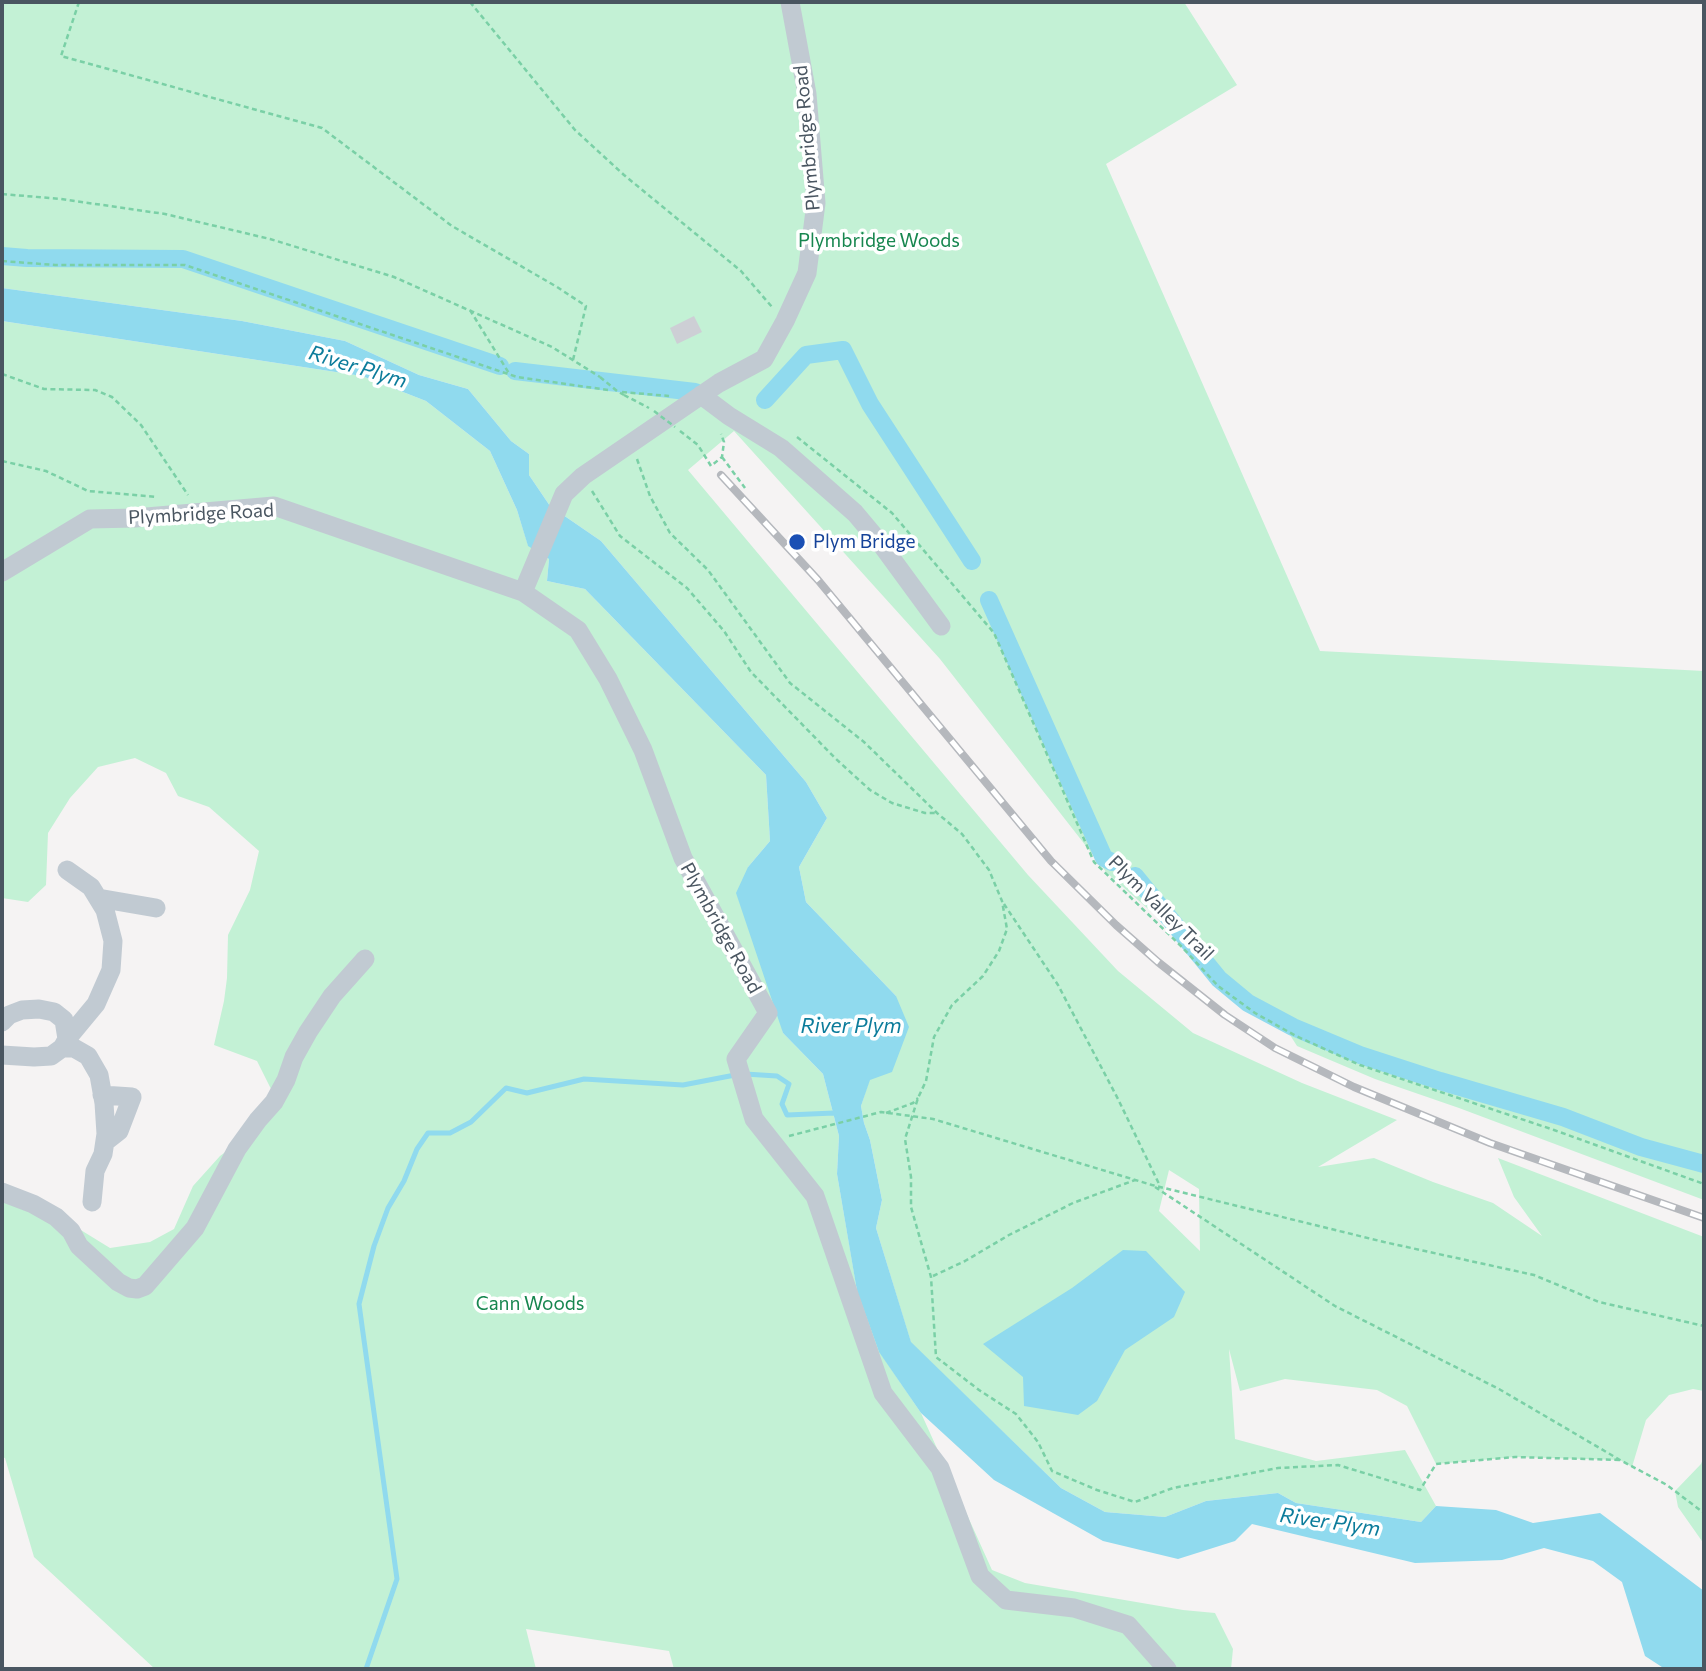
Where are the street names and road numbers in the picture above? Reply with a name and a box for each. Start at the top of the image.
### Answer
street label: Plymbridge Road [789,64,825,212]
street label: Plymbridge Road [128,499,274,529]
street label: Plym Valley Trail [1104,851,1218,965]
street label: Plymbridge Road [676,859,766,997]

